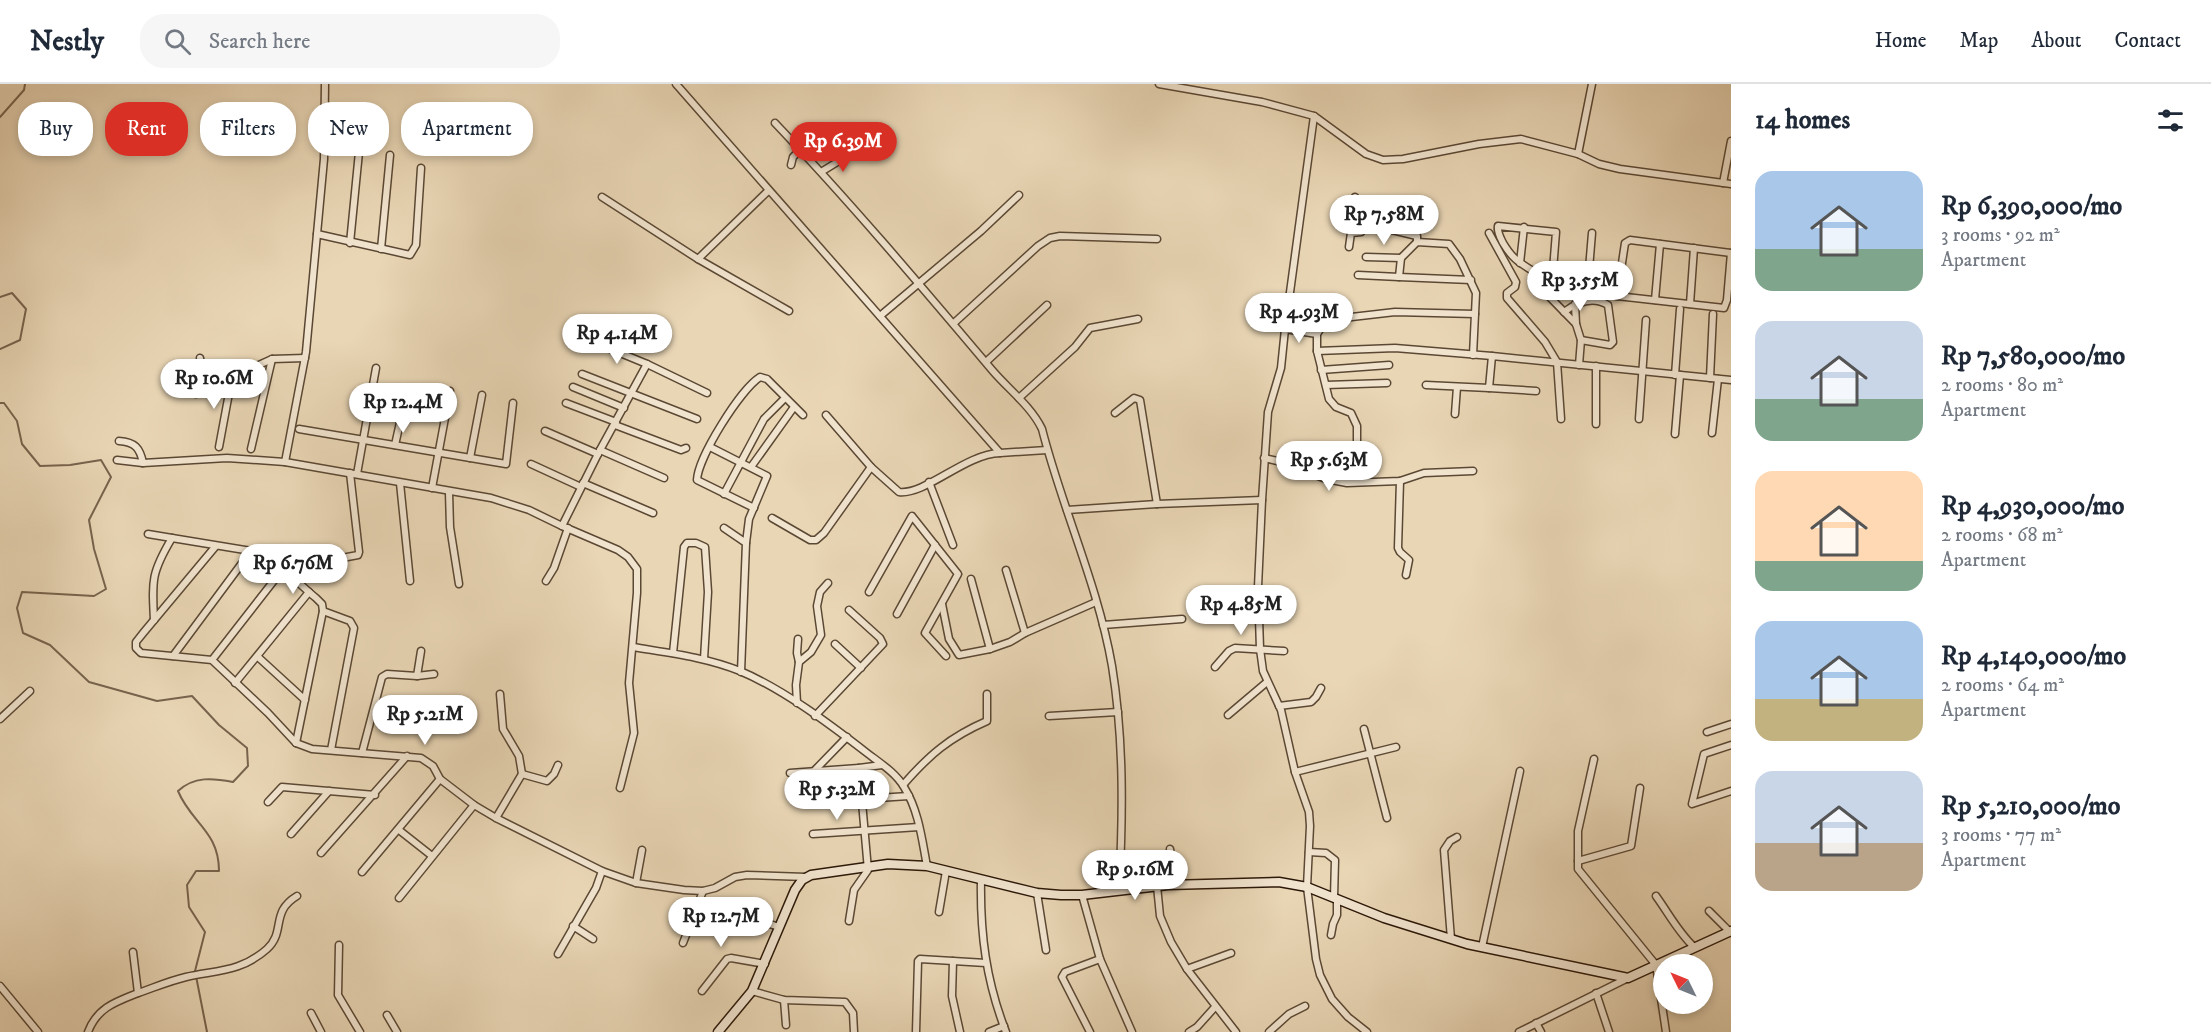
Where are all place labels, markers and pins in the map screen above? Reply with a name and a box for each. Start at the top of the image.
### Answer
pin: Rp 6.39M [781,122,905,173]
pin: Rp 7.58M [1322,195,1446,246]
pin: Rp 3.55M [1518,261,1642,312]
pin: Rp 4.93M [1237,293,1361,344]
pin: Rp 4.14M [555,314,679,365]
pin: Rp 10.6M [152,359,276,410]
pin: Rp 12.4M [341,383,465,434]
pin: Rp 5.63M [1267,441,1391,492]
pin: Rp 6.76M [231,544,355,595]
pin: Rp 4.85M [1179,585,1303,636]
pin: Rp 5.21M [363,695,487,746]
pin: Rp 5.32M [775,770,899,821]
pin: Rp 9.16M [1073,850,1197,901]
pin: Rp 12.7M [659,897,783,948]

